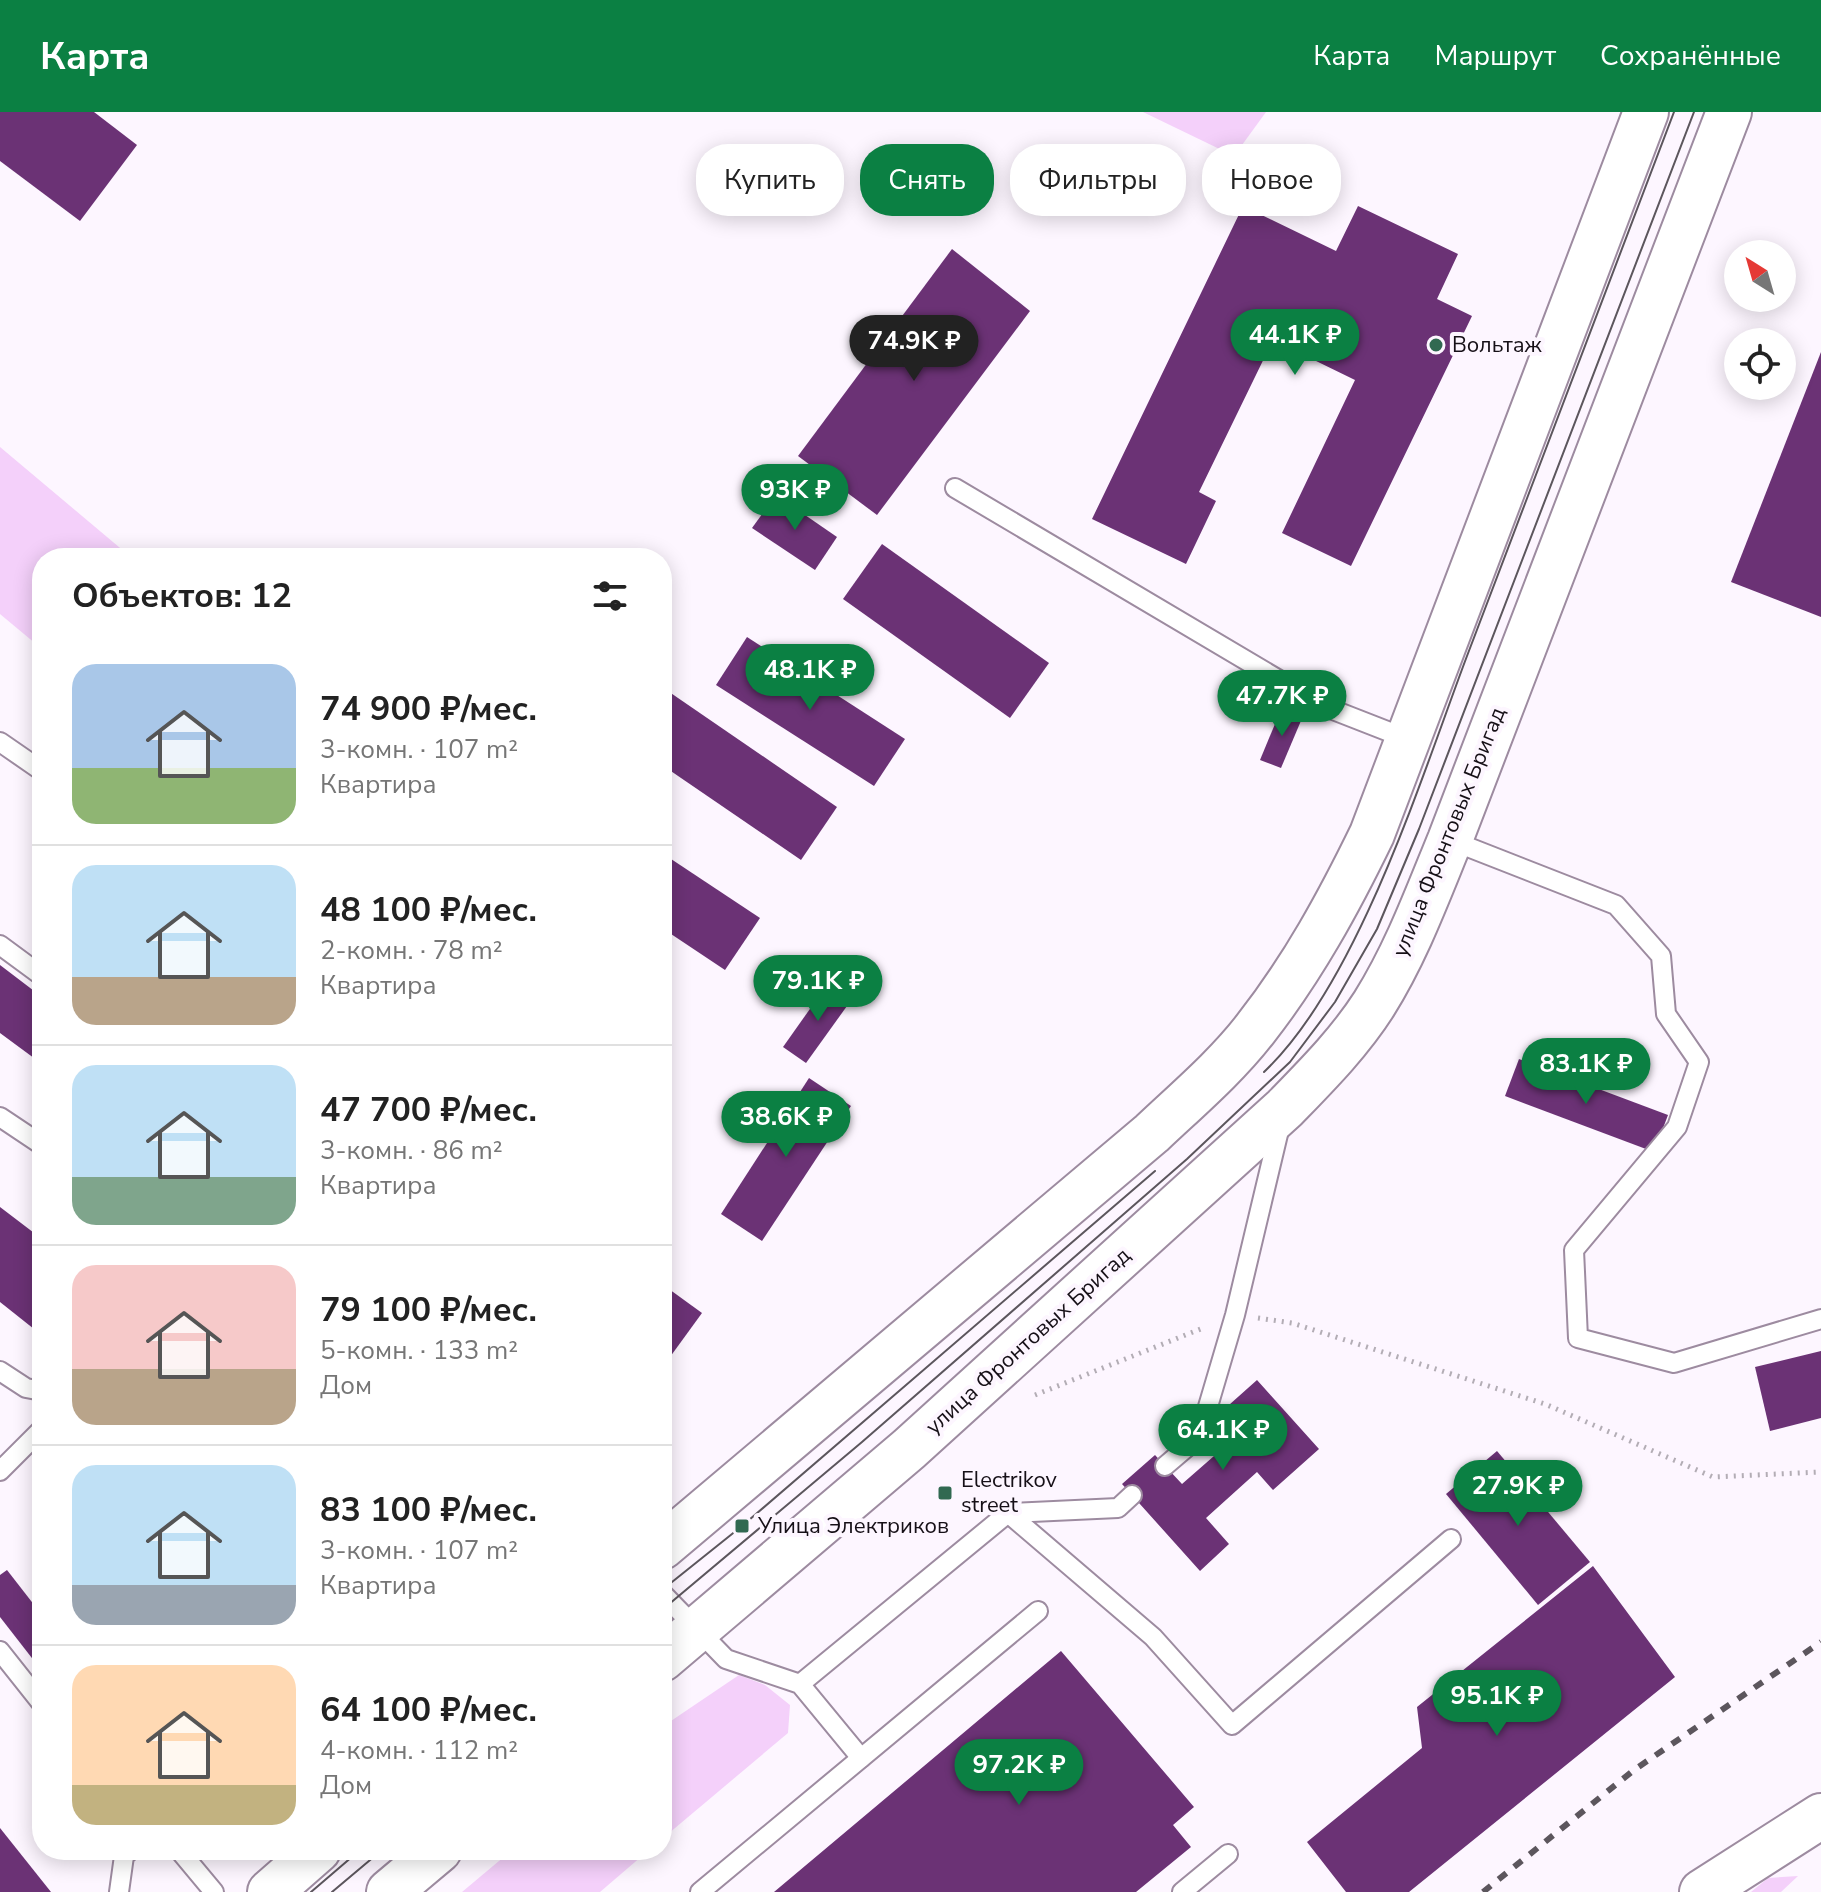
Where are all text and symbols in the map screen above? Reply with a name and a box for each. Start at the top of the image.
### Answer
text: Карта [40,31,150,82]
text: Карта [1313,37,1390,75]
text: Маршрут [1434,37,1556,75]
text: Сохранённые [1600,37,1781,75]
chip: Купить [696,144,844,216]
chip: Снять [860,144,994,216]
chip: Фильтры [1010,144,1186,216]
chip: Новое [1202,144,1341,216]
north arrow [1724,240,1796,312]
map controls [1724,240,1796,400]
pin: 44.1K ₽ [1221,309,1369,377]
pin: 74.9K ₽ [840,315,988,383]
text: 44.1K ₽ [1248,317,1342,352]
text: 74.9K ₽ [867,323,961,358]
button: locate [1724,328,1796,400]
place label: Вольтаж [1452,330,1543,360]
marker: Вольтаж [1427,336,1445,354]
pin: 93K ₽ [739,464,851,532]
text: 93K ₽ [759,472,831,507]
text: Объектов: 12 [72,573,292,619]
icon: filters [588,574,632,618]
pin: 48.1K ₽ [736,644,884,712]
text: 48.1K ₽ [763,652,857,687]
pin: 47.7K ₽ [1208,670,1356,738]
text: 47.7K ₽ [1235,678,1329,713]
text: 74 900 ₽/мес. [320,686,537,732]
icon: home [136,696,232,792]
street label: улица Фронтовых Бригад [1385,703,1513,961]
text: 3-комн. · 107 m² [320,732,518,767]
text: Квартира [320,767,436,802]
text: 48 100 ₽/мес. [320,887,537,933]
icon: home [136,897,232,993]
text: 2-комн. · 78 m² [320,933,503,968]
pin: 79.1K ₽ [744,955,892,1023]
text: 79.1K ₽ [771,963,865,998]
text: Квартира [320,968,436,1003]
pin: 83.1K ₽ [1512,1038,1660,1106]
text: 83.1K ₽ [1539,1046,1633,1081]
text: 47 700 ₽/мес. [320,1087,537,1133]
pin: 38.6K ₽ [712,1091,860,1159]
icon: home [136,1097,232,1193]
text: 38.6K ₽ [739,1099,833,1134]
text: 3-комн. · 86 m² [320,1133,503,1168]
text: Квартира [320,1168,436,1203]
street label: улица Фронтовых Бригад [919,1241,1137,1441]
text: 79 100 ₽/мес. [320,1287,537,1333]
icon: home [136,1297,232,1393]
text: 5-комн. · 133 m² [320,1333,518,1368]
text: Дом [320,1368,372,1403]
pin: 64.1K ₽ [1149,1404,1297,1472]
text: 64.1K ₽ [1176,1412,1270,1447]
pin: 27.9K ₽ [1444,1460,1592,1528]
place label: Electrikov street [961,1465,1058,1520]
text: 27.9K ₽ [1471,1468,1565,1503]
marker: Electrikov street [936,1484,954,1502]
text: 83 100 ₽/мес. [320,1487,537,1533]
icon: home [136,1497,232,1593]
place label: Улица Электриков [757,1511,949,1541]
marker: Улица Электриков [733,1517,751,1535]
text: 3-комн. · 107 m² [320,1533,518,1568]
text: Квартира [320,1568,436,1603]
pin: 95.1K ₽ [1423,1670,1571,1738]
text: 95.1K ₽ [1450,1678,1544,1713]
text: 64 100 ₽/мес. [320,1687,537,1733]
icon: home [136,1697,232,1793]
text: 4-комн. · 112 m² [320,1733,518,1768]
pin: 97.2K ₽ [945,1739,1093,1807]
text: 97.2K ₽ [972,1747,1066,1782]
text: Дом [320,1768,372,1803]

